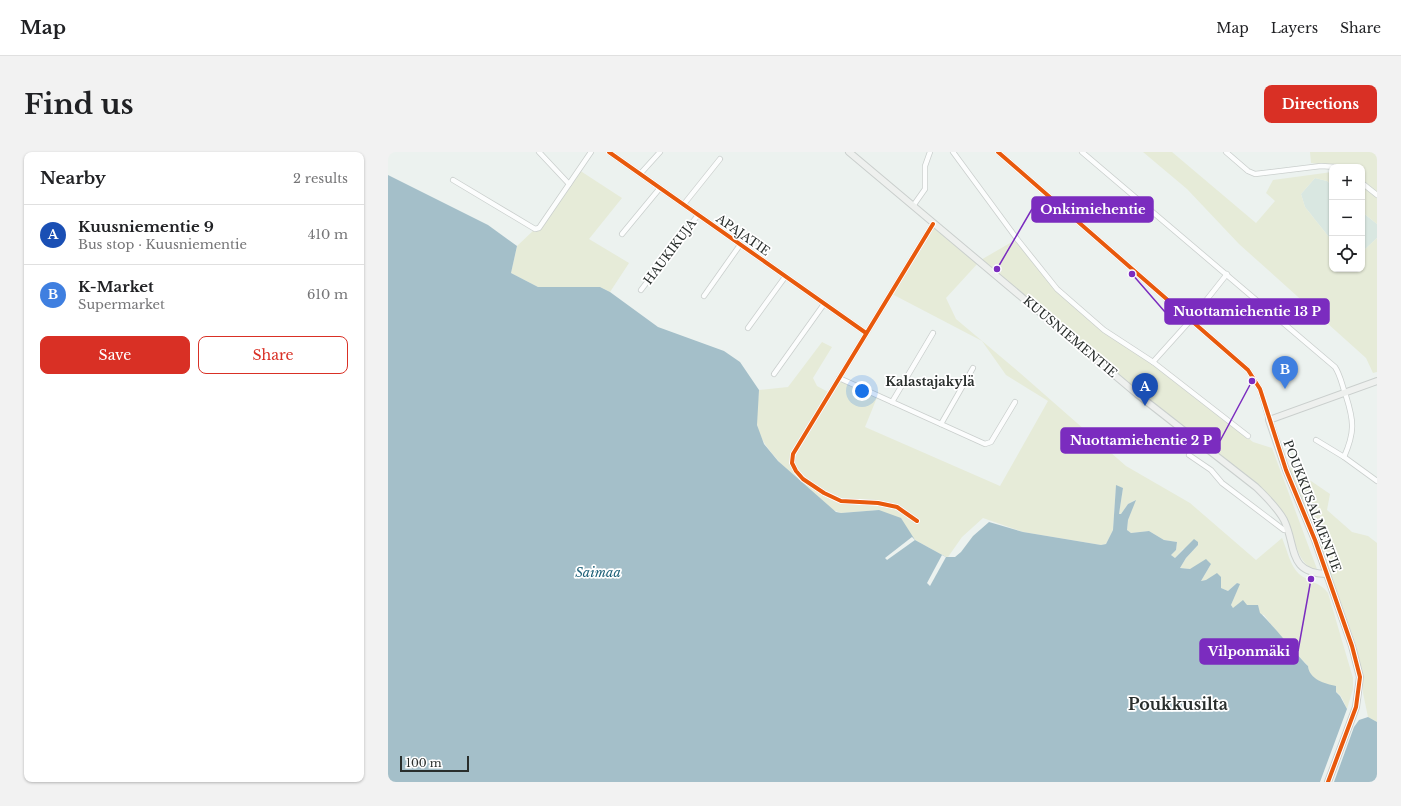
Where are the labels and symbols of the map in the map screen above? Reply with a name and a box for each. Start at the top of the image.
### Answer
callout: Onkimiehentie [1032,197,1153,222]
text: Onkimiehentie [1040,201,1146,218]
street label: APAJATIE [713,210,773,259]
street label: HAUKIKUJA [640,215,700,287]
street label: KUUSNIEMENTIE [1020,293,1121,381]
callout: Nuottamiehentie 13 P [1165,299,1329,324]
text: Nuottamiehentie 13 P [1173,303,1321,320]
pin: B [1272,356,1298,389]
district label: Kalastajakylä [885,373,975,390]
pin: A [1132,373,1158,406]
your location [852,381,872,401]
callout: Nuottamiehentie 2 P [1061,428,1220,453]
text: Nuottamiehentie 2 P [1070,432,1213,449]
street label: POUKKUSALMENTIE [1280,438,1345,574]
water label: Saimaa [575,564,621,581]
callout: Vilponmäki [1200,639,1298,664]
text: Vilponmäki [1207,643,1290,660]
district label: Poukkusilta [1128,694,1228,714]
scale bar [400,754,469,773]

